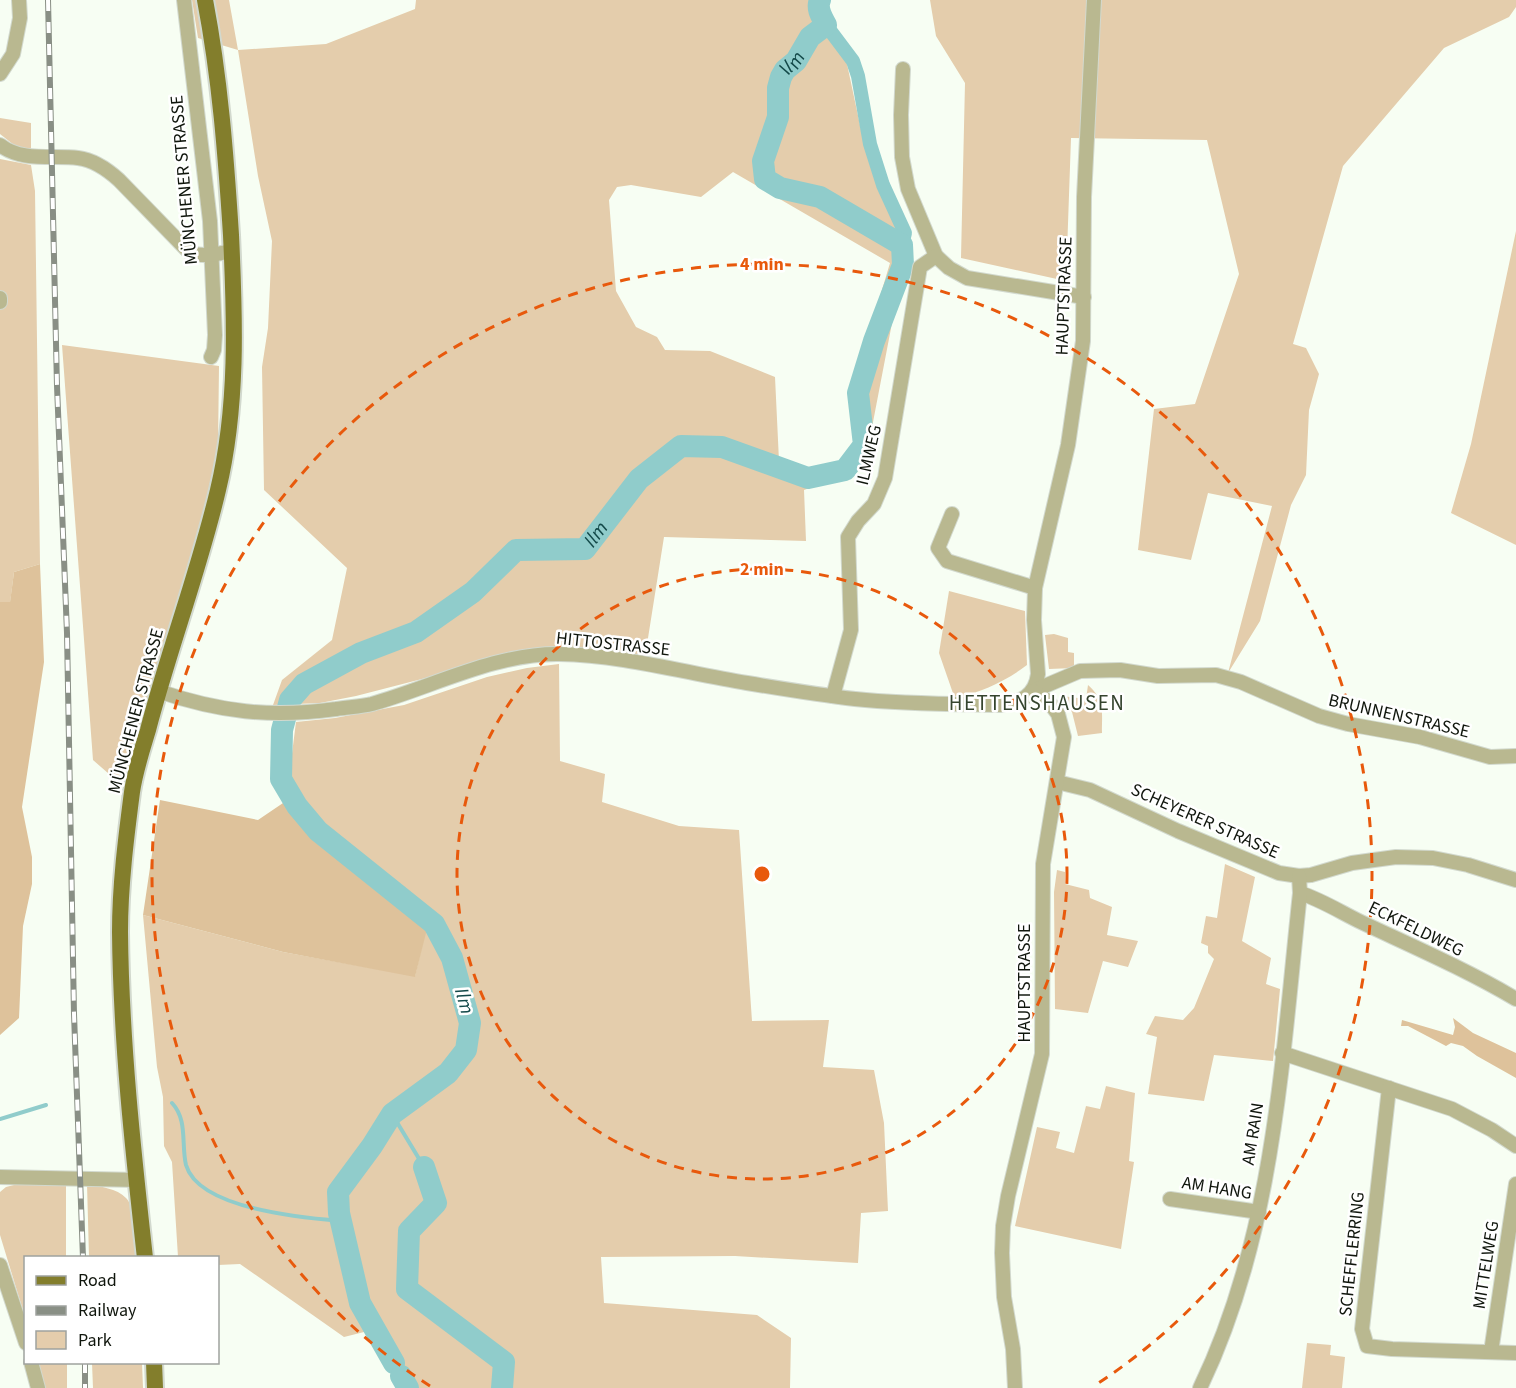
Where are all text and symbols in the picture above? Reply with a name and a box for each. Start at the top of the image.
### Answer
water label: Ilm [771,46,813,79]
street label: MÜNCHENER STRASSE [164,94,204,266]
street label: HAUPTSTRASSE [1049,236,1079,356]
text: 4 min [740,252,784,277]
street label: ILMWEG [850,422,888,488]
water label: Ilm [577,516,615,553]
text: 2 min [740,557,784,582]
street label: MÜNCHENER STRASSE [102,626,170,796]
street label: HITTOSTRASSE [555,626,671,662]
district label: HETTENSHAUSEN [949,688,1125,718]
street label: BRUNNENSTRASSE [1326,688,1472,744]
street label: SCHEYERER STRASSE [1127,777,1283,865]
centre of rings [752,864,772,884]
street label: ECKFELDWEG [1364,895,1468,963]
street label: HAUPTSTRASSE [1012,924,1037,1042]
water label: Ilm [447,985,481,1017]
street label: AM RAIN [1236,1101,1270,1167]
street label: AM HANG [1180,1170,1254,1206]
street label: SCHEFFLERRING [1333,1190,1371,1318]
street label: MITTELWEG [1467,1219,1505,1311]
legend [24,1256,219,1364]
text: Road [78,1268,117,1293]
text: Railway [78,1298,137,1323]
text: Park [78,1328,112,1353]

